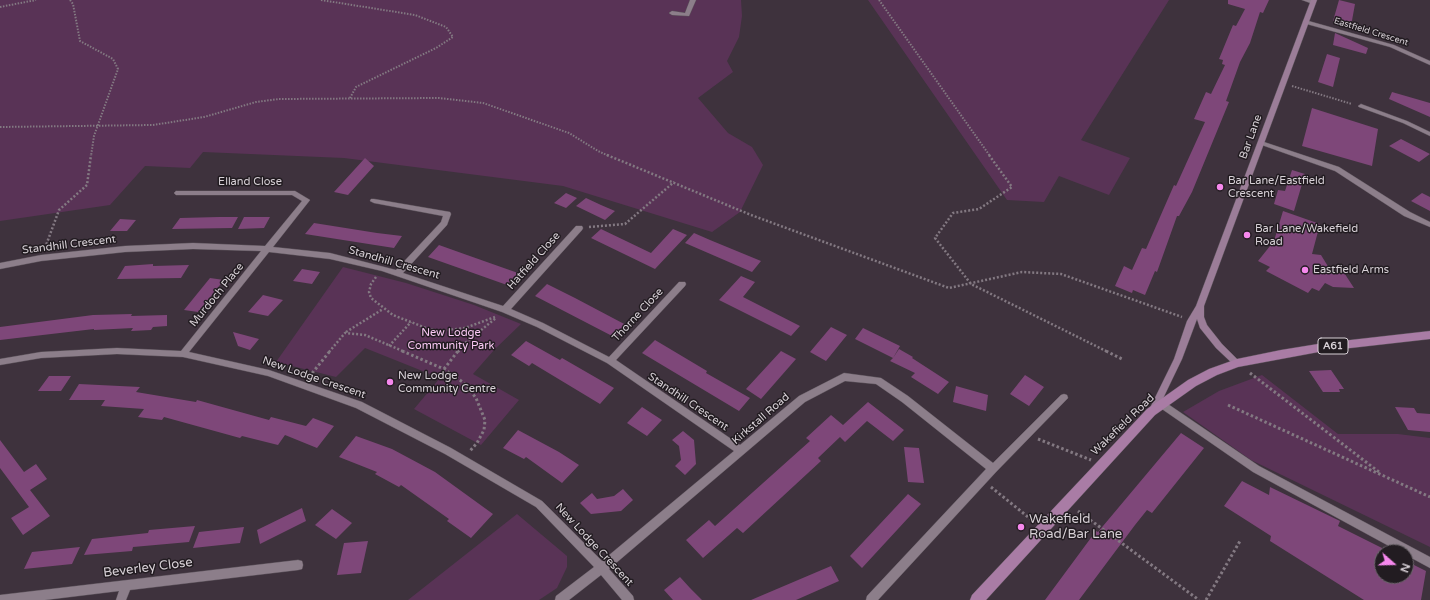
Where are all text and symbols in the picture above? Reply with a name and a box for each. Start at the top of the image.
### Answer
street label: Eastfield Crescent [1333,16,1409,48]
street label: Bar Lane [1237,113,1265,161]
place label: Bar Lane/Eastfield Crescent [1228,174,1325,200]
street label: Elland Close [218,175,282,189]
marker: Bar Lane/Eastfield Crescent [1215,182,1225,192]
place label: Bar Lane/Wakefield Road [1255,222,1358,248]
street label: Hatfield Close [505,229,563,293]
marker: Bar Lane/Wakefield Road [1242,230,1252,240]
street label: Standhill Crescent [21,233,117,257]
street label: Standhill Crescent [347,244,441,282]
street label: Murdoch Place [187,260,247,330]
place label: Eastfield Arms [1313,263,1389,277]
marker: Eastfield Arms [1300,265,1310,275]
street label: Thorne Close [610,285,666,345]
park label: New Lodge Community Park [408,326,494,352]
road number: A61 [1318,338,1348,354]
street label: New Lodge Crescent [261,354,367,402]
place label: New Lodge Community Centre [398,369,496,395]
street label: Standhill Crescent [645,370,731,434]
marker: New Lodge Community Centre [385,377,395,387]
street label: Kirkstall Road [730,390,792,448]
street label: Wakefield Road [1089,392,1157,458]
street label: New Lodge Crescent [552,501,636,589]
place label: Wakefield Road/Bar Lane [1029,512,1122,543]
marker: Wakefield Road/Bar Lane [1016,522,1026,532]
north arrow [1374,544,1414,584]
street label: Beverley Close [102,555,194,581]
text: N [1397,562,1412,574]

